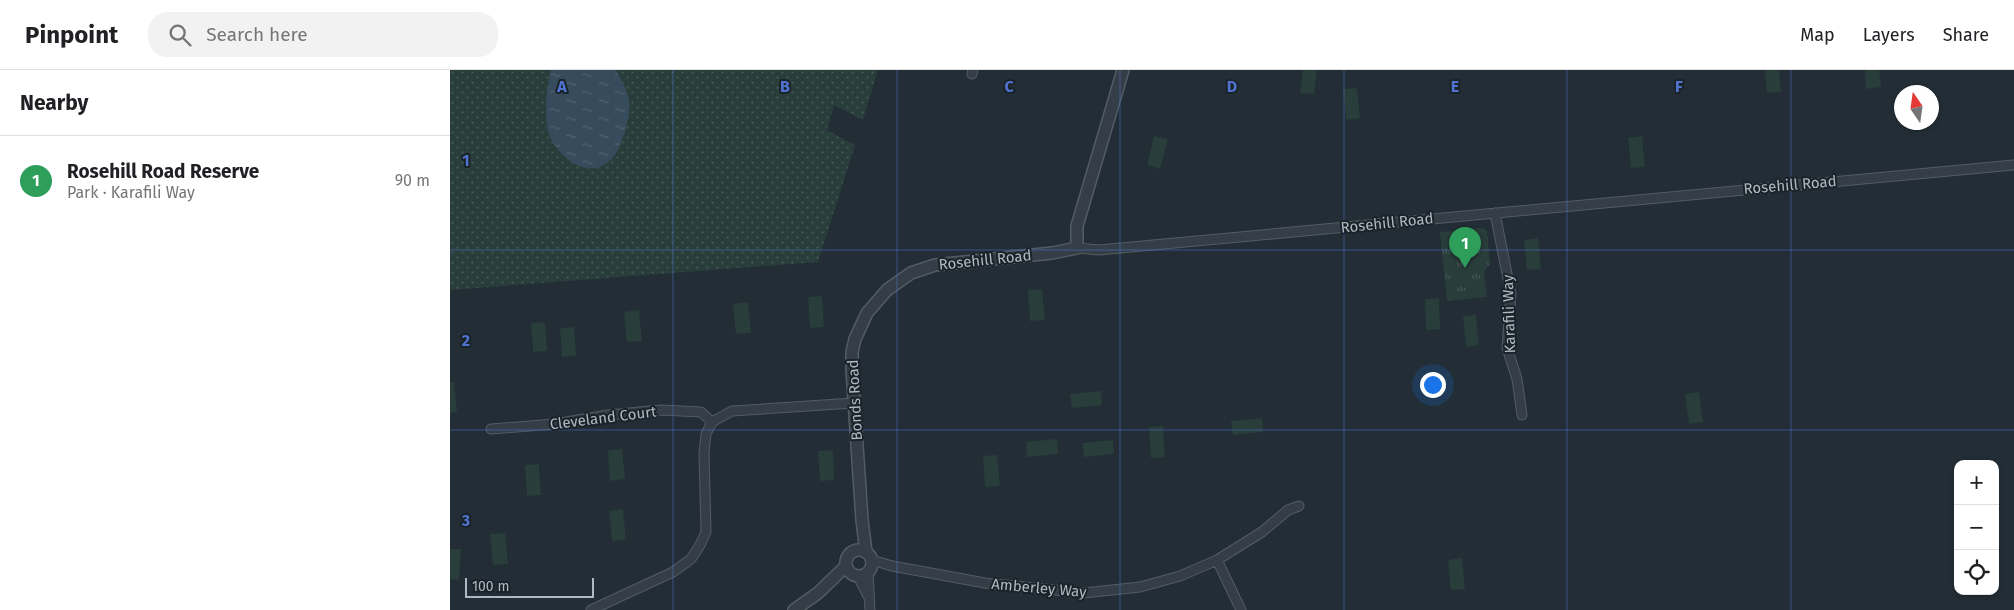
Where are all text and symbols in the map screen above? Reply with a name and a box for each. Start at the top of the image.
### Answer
search box [148,12,498,57]
text: Pinpoint [25,21,118,49]
icon: search [166,21,194,49]
text: Search here [206,23,308,46]
text: Map [1800,24,1835,46]
text: Layers [1863,24,1915,46]
text: Share [1943,24,1989,46]
text: A [556,77,567,96]
text: B [780,77,790,96]
text: C [1004,77,1014,96]
text: D [1227,77,1237,96]
text: E [1451,77,1459,96]
text: F [1675,77,1683,96]
north arrow [1894,85,1939,130]
text: Nearby [20,90,88,116]
text: 1 [462,151,470,170]
text: Rosehill Road Reserve [67,160,259,183]
text: 1 [32,171,40,190]
text: 90 m [395,171,430,190]
street label: Rosehill Road [1743,172,1837,198]
text: Park · Karafili Way [67,183,195,202]
street label: Rosehill Road [1340,209,1434,237]
pin: 1 [1449,227,1481,268]
street label: Rosehill Road [938,246,1032,274]
street label: Karafili Way [1499,274,1519,354]
text: 2 [462,331,470,350]
street label: Bonds Road [844,359,866,441]
your location [1420,372,1446,398]
street label: Cleveland Court [549,402,658,433]
map controls [1954,460,1999,595]
button: + [1954,460,1999,505]
button: − [1954,505,1999,550]
text: 3 [461,511,470,530]
button: locate [1954,550,1999,595]
scale bar [465,575,594,598]
street label: Amberley Way [991,575,1088,601]
text: 100 m [472,578,509,595]

